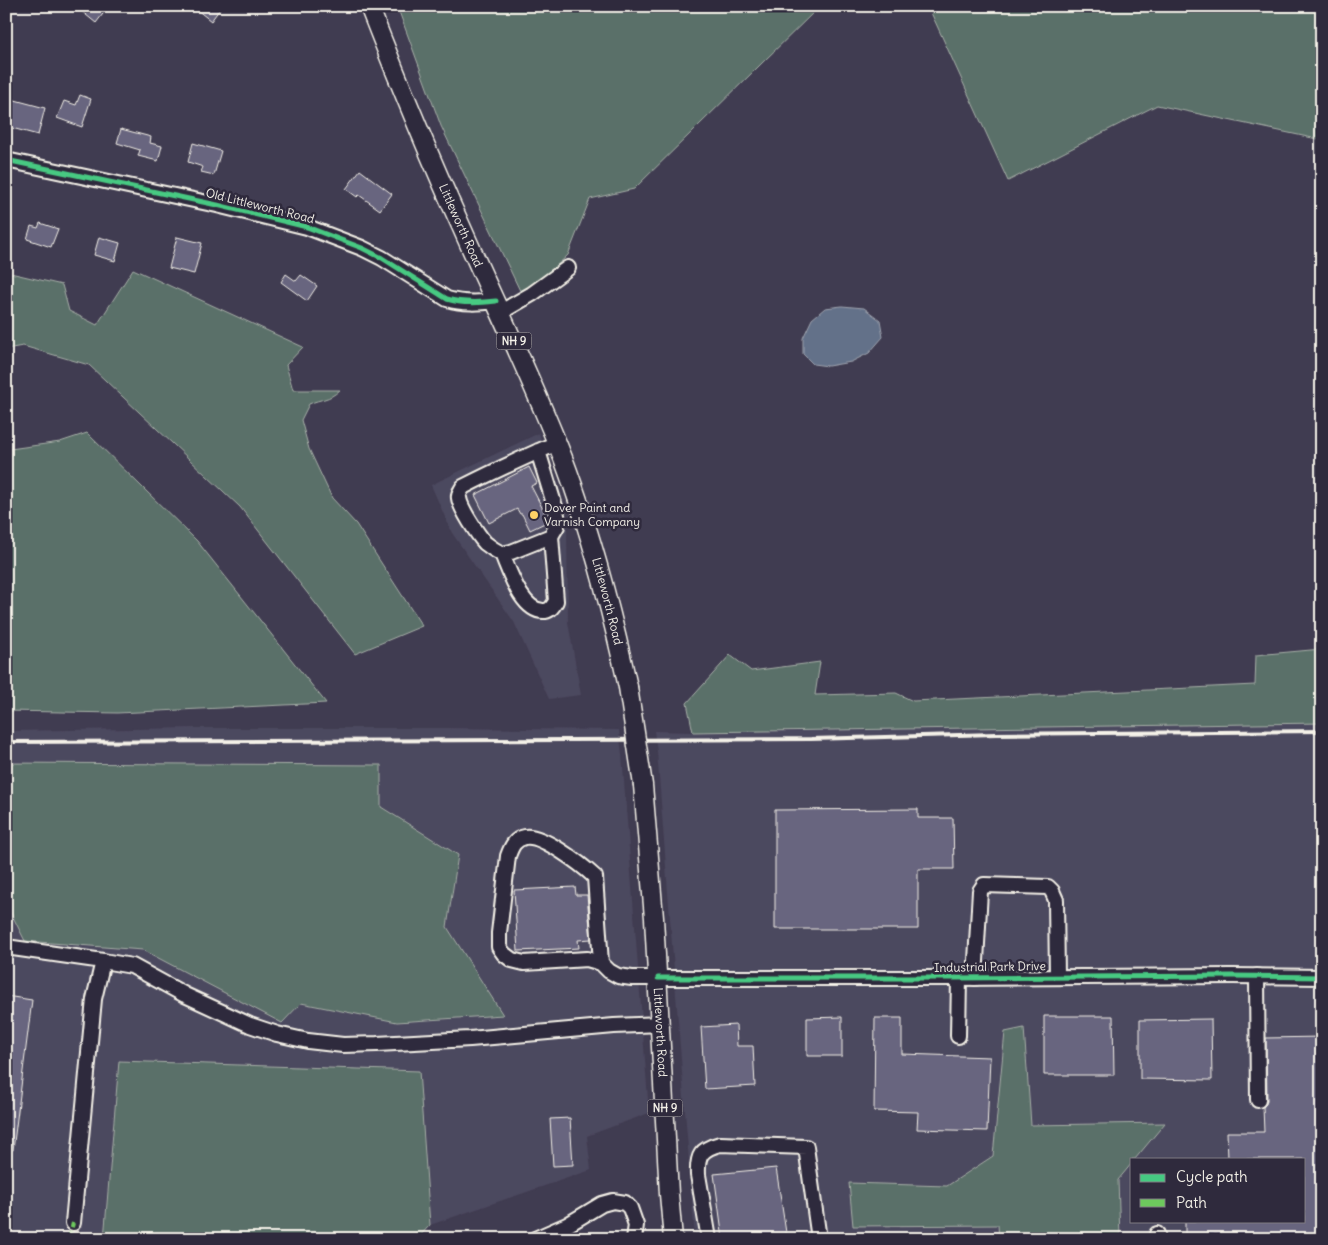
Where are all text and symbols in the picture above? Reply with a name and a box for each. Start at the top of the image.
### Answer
street label: Littleworth Road [436,181,486,269]
street label: Old Littleworth Road [204,185,316,226]
road number: NH 9 [496,332,532,350]
place label: Dover Paint and Varnish Company [544,500,640,529]
marker: Dover Paint and Varnish Company [528,509,540,521]
street label: Littleworth Road [589,556,626,646]
street label: Industrial Park Drive [934,958,1046,975]
street label: Littleworth Road [651,987,671,1077]
road number: NH 9 [648,1100,682,1116]
legend [1130,1158,1306,1222]
text: Cycle path [1176,1167,1248,1186]
text: Path [1176,1193,1207,1212]

